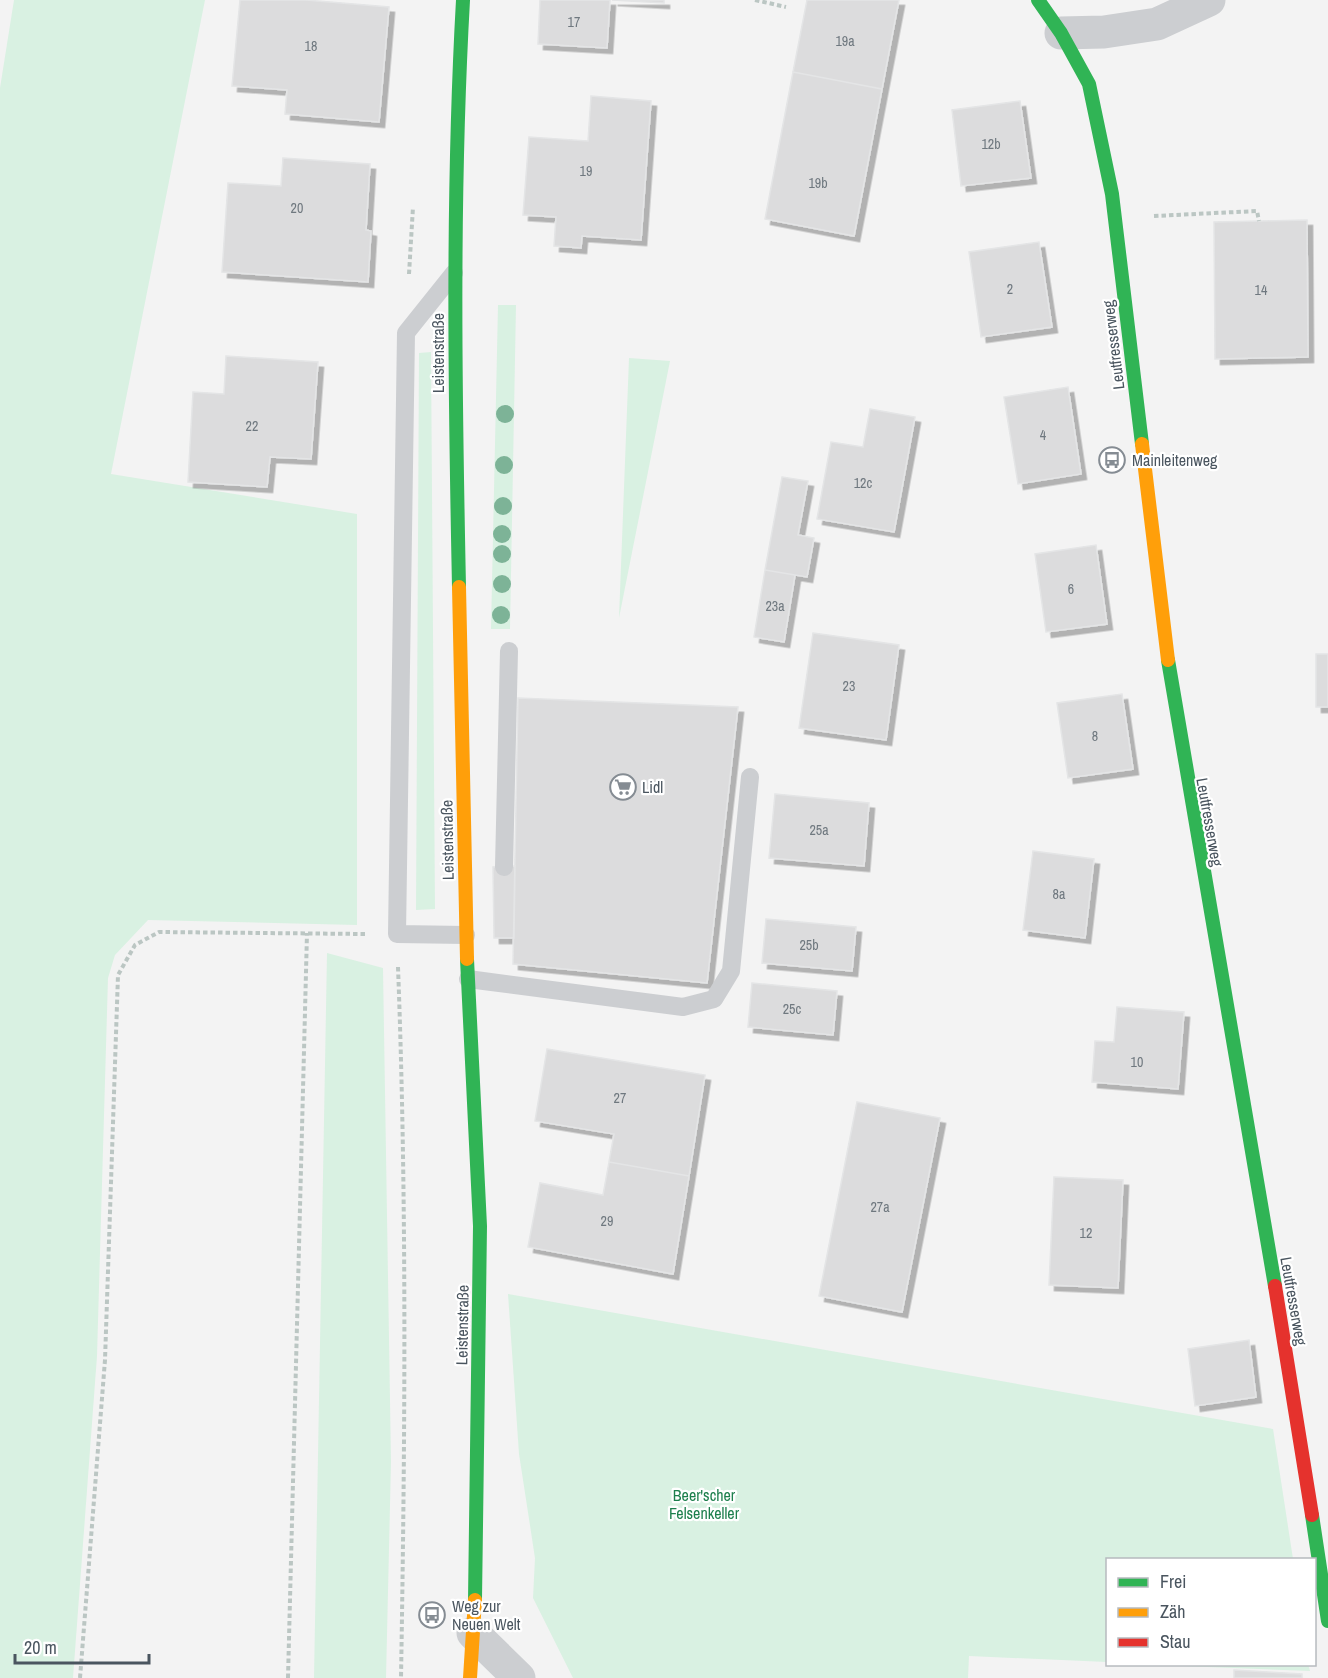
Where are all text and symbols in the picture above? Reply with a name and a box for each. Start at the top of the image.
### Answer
house number: 17 [568,13,580,31]
house number: 19a [835,32,855,50]
house number: 18 [305,37,317,55]
house number: 12b [981,135,1001,153]
house number: 19 [580,162,592,180]
house number: 19b [808,174,828,192]
house number: 20 [291,199,303,217]
house number: 2 [1007,280,1013,298]
house number: 14 [1255,281,1268,299]
street label: Leutfresserweg [1097,298,1129,391]
street label: Leistenstraße [427,313,449,393]
house number: 22 [246,417,258,435]
house number: 4 [1040,426,1047,444]
bus stop icon: Mainleitenweg [1097,445,1127,475]
place label: Mainleitenweg [1132,449,1218,471]
house number: 12c [854,474,873,492]
house number: 6 [1068,580,1074,598]
house number: 23a [765,597,785,615]
house number: 23 [843,677,855,695]
house number: 8 [1092,727,1098,745]
supermarket icon: Lidl [608,772,638,802]
place label: Lidl [642,776,663,798]
street label: Leutfresserweg [1191,776,1229,869]
street label: Leistenstraße [435,800,459,880]
house number: 25a [809,821,829,839]
house number: 8a [1053,885,1066,903]
house number: 25b [799,936,819,954]
house number: 25c [783,1000,802,1018]
house number: 10 [1131,1053,1143,1071]
house number: 27 [614,1089,626,1107]
house number: 27a [870,1198,890,1216]
house number: 29 [601,1212,613,1230]
house number: 12 [1080,1224,1092,1242]
street label: Leutfresserweg [1275,1255,1313,1348]
street label: Leistenstraße [450,1285,474,1365]
park label: Beer'scher Felsenkeller [669,1484,740,1524]
legend [1106,1558,1316,1666]
text: Frei [1160,1569,1186,1594]
place label: Weg zur Neuen Welt [452,1595,521,1635]
text: Zäh [1160,1599,1185,1624]
bus stop icon: Weg zur Neuen Welt [417,1600,447,1630]
scale bar [15,1627,148,1665]
text: Stau [1160,1629,1190,1654]
text: 20 m [24,1635,57,1660]

